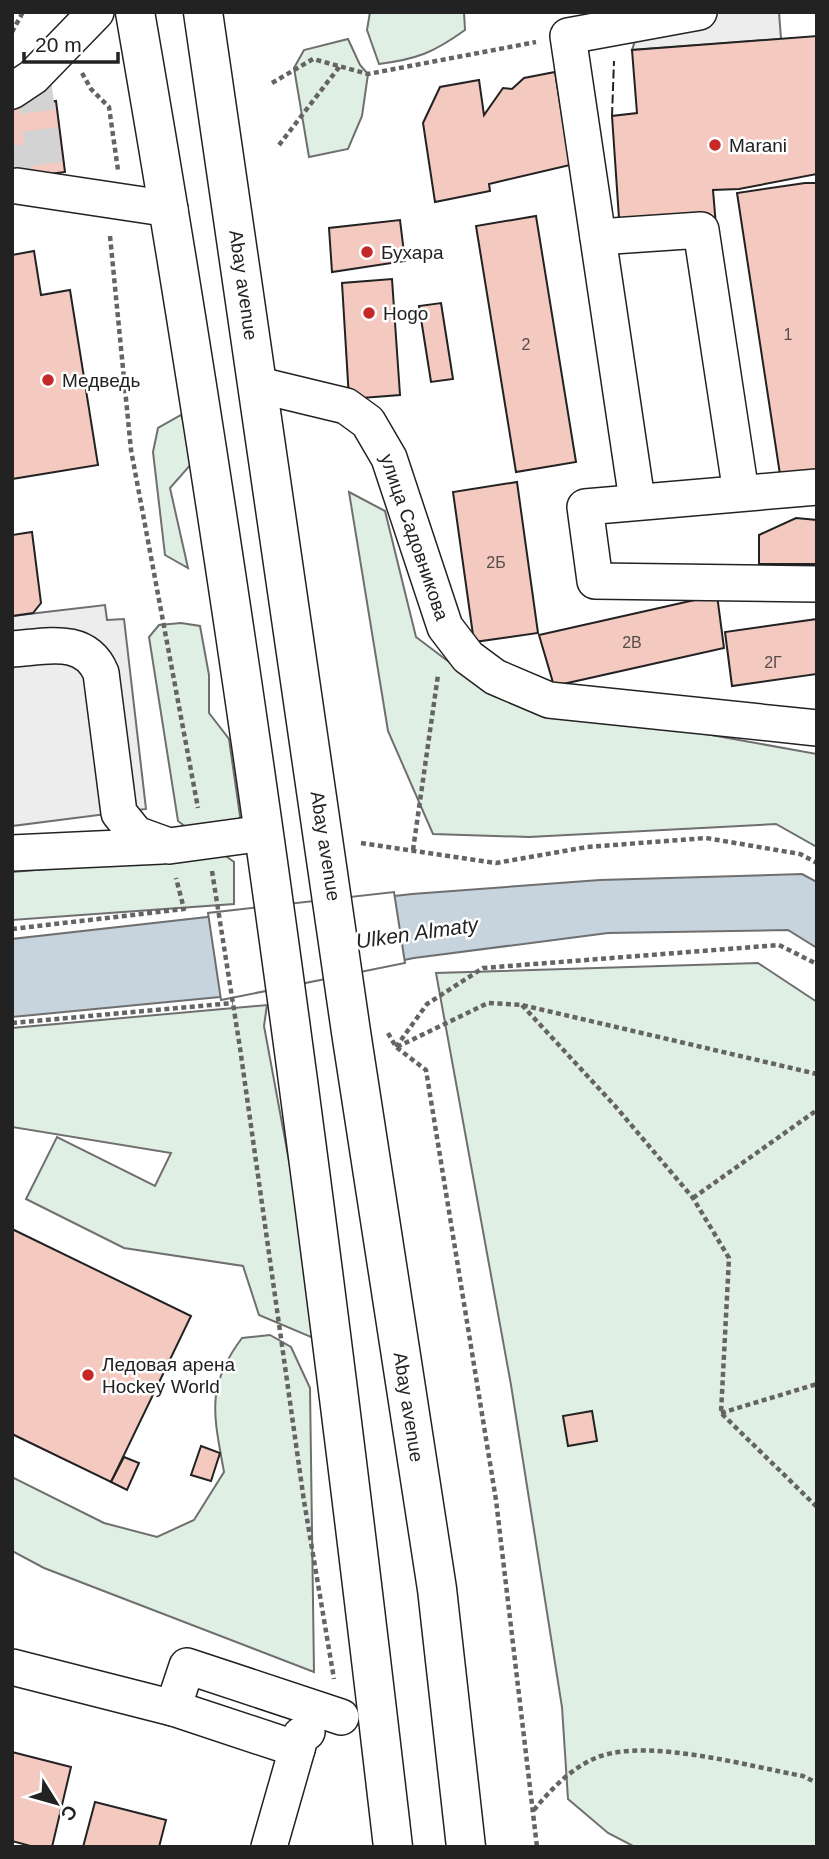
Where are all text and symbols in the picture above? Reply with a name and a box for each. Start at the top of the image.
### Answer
scale bar [24,21,119,65]
text: 20 m [35,33,82,56]
place label: Marani [729,135,787,156]
marker: Marani [707,137,723,153]
street label: Abay avenue [225,229,262,341]
place label: Бухара [381,242,444,263]
marker: Бухара [359,244,375,260]
place label: Hogo [383,303,428,324]
marker: Hogo [361,305,377,321]
house number: 1 [784,326,793,343]
house number: 2 [522,336,531,353]
place label: Медведь [62,370,140,391]
marker: Медведь [40,372,56,388]
street label: улица Садовникова [376,451,453,623]
house number: 2Б [486,554,506,571]
house number: 2В [622,634,642,651]
house number: 2Г [764,654,782,671]
street label: Abay avenue [306,790,345,902]
water label: Ulken Almaty [354,912,481,952]
street label: Abay avenue [389,1351,428,1463]
place label: Ледовая арена Hockey World [102,1354,235,1397]
marker: Ледовая арена Hockey World [80,1367,96,1383]
north arrow [21,1768,91,1838]
text: С [56,1801,82,1825]

